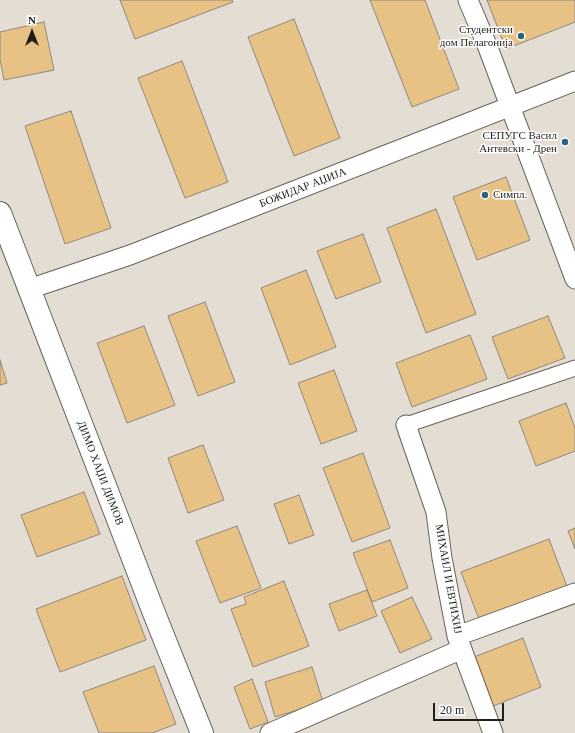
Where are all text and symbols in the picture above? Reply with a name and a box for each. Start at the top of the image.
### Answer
north arrow [12,12,52,52]
text: N [28,14,36,26]
place label: Студентски дом Пелагонија [440,23,513,49]
marker: Студентски дом Пелагонија [516,31,526,41]
place label: СЕПУГС Васил Антевски - Дрен [479,129,557,155]
marker: СЕПУГС Васил Антевски - Дрен [560,137,570,147]
street label: БОЖИДАР АЏИЈА [258,165,348,211]
place label: Симпл. [493,188,527,202]
marker: Симпл. [480,190,490,200]
street label: ДИМО ХАЏИ ДИМОВ [74,419,126,527]
street label: МИХАИЛ И ЕВТИХИЈ [432,523,464,635]
scale bar [435,695,506,721]
text: 20 m [440,703,464,717]

